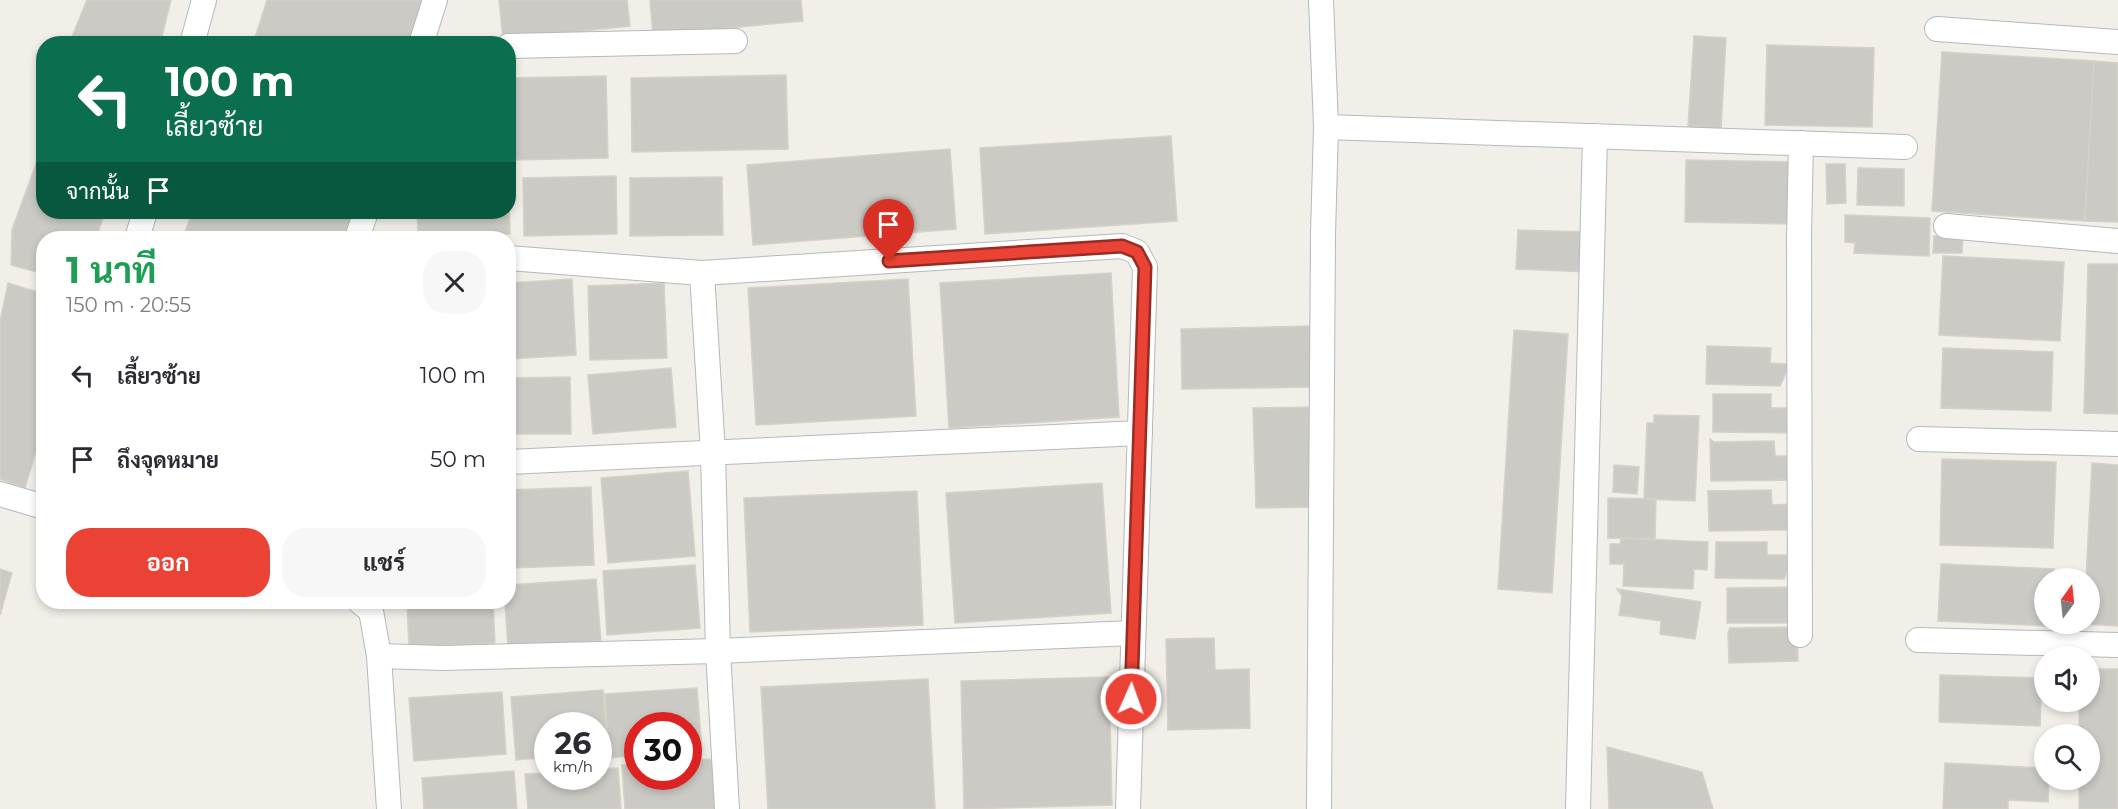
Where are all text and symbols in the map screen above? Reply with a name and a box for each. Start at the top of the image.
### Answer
text: 100 m [165,55,294,107]
icon: left [66,60,144,138]
text: เลี้ยวซ้าย [165,110,263,143]
icon: arrive [142,174,175,207]
text: จากนั้น [66,178,130,205]
pin [863,199,914,261]
icon: arrive [872,208,905,241]
text: 1 นาที [66,248,156,292]
button: close [423,251,486,314]
text: 150 m · 20:55 [66,293,191,317]
icon: left [66,359,99,392]
text: 100 m [420,362,486,389]
text: เลี้ยวซ้าย [117,363,201,390]
icon: arrive [66,443,99,476]
text: 50 m [430,446,486,473]
text: ถึงจุดหมาย [117,447,219,474]
button: ออก [66,528,270,597]
button: แชร์ [282,528,486,597]
north arrow [2034,568,2100,634]
map controls [2034,568,2100,790]
button: sound [2034,646,2100,712]
position arrow [1099,667,1163,731]
speed limit sign: 30 [624,712,702,790]
button: search [2034,724,2100,790]
text: 26 [555,725,591,762]
text: km/h [553,757,593,776]

